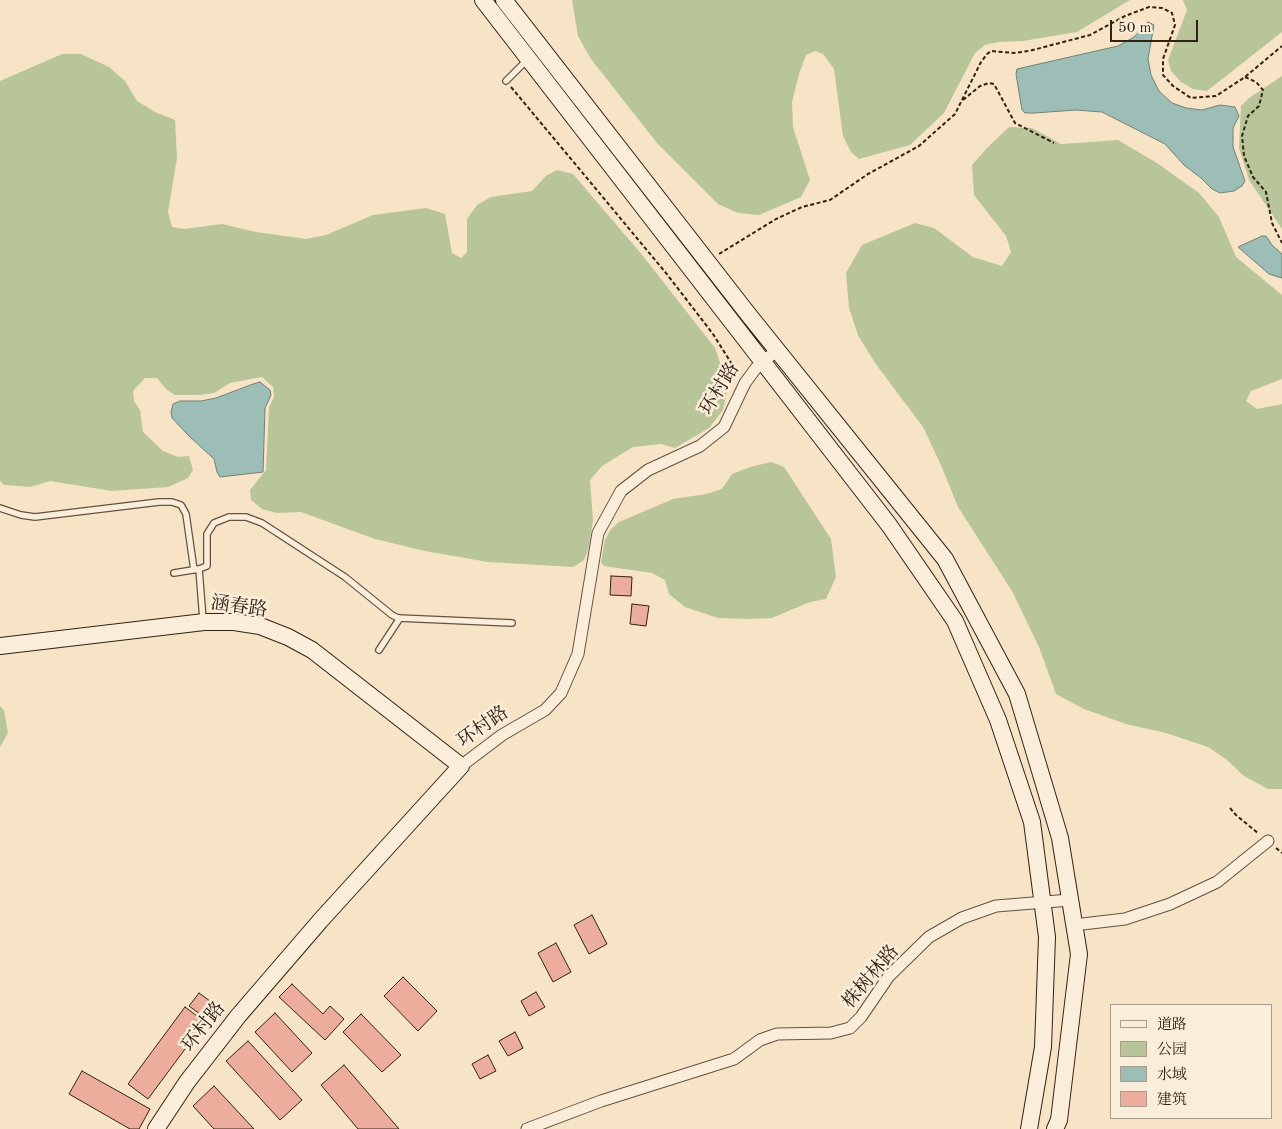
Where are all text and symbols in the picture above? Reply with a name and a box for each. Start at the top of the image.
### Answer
scale bar [1112,10,1200,42]
text: 50 m [1118,21,1152,36]
street label: 环村路 [696,359,744,419]
street label: 涵春路 [209,592,269,622]
street label: 环村路 [453,701,513,753]
street label: 株树林路 [838,941,904,1013]
street label: 环村路 [177,998,231,1056]
legend [1110,1004,1272,1119]
text: 道路 [1157,1018,1187,1033]
text: 公园 [1157,1043,1187,1058]
text: 水域 [1157,1068,1187,1083]
text: 建筑 [1157,1093,1187,1108]

